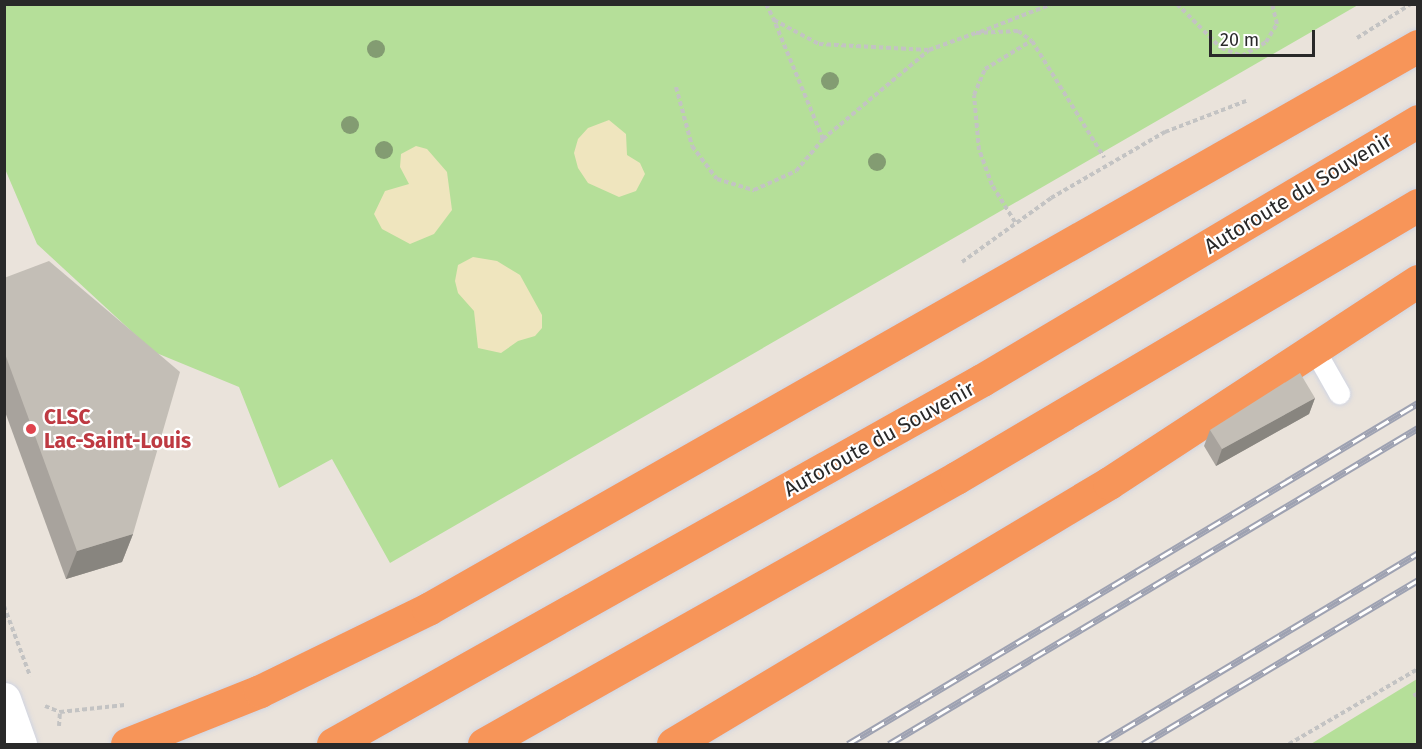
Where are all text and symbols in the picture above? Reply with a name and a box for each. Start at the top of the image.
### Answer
scale bar [1212,18,1318,56]
text: 20 m [1220,29,1259,51]
street label: Autoroute du Souvenir [1200,127,1396,259]
street label: Autoroute du Souvenir [779,376,979,502]
place label: CLSC Lac-Saint-Louis [44,404,191,454]
marker: CLSC Lac-Saint-Louis [22,420,40,438]

